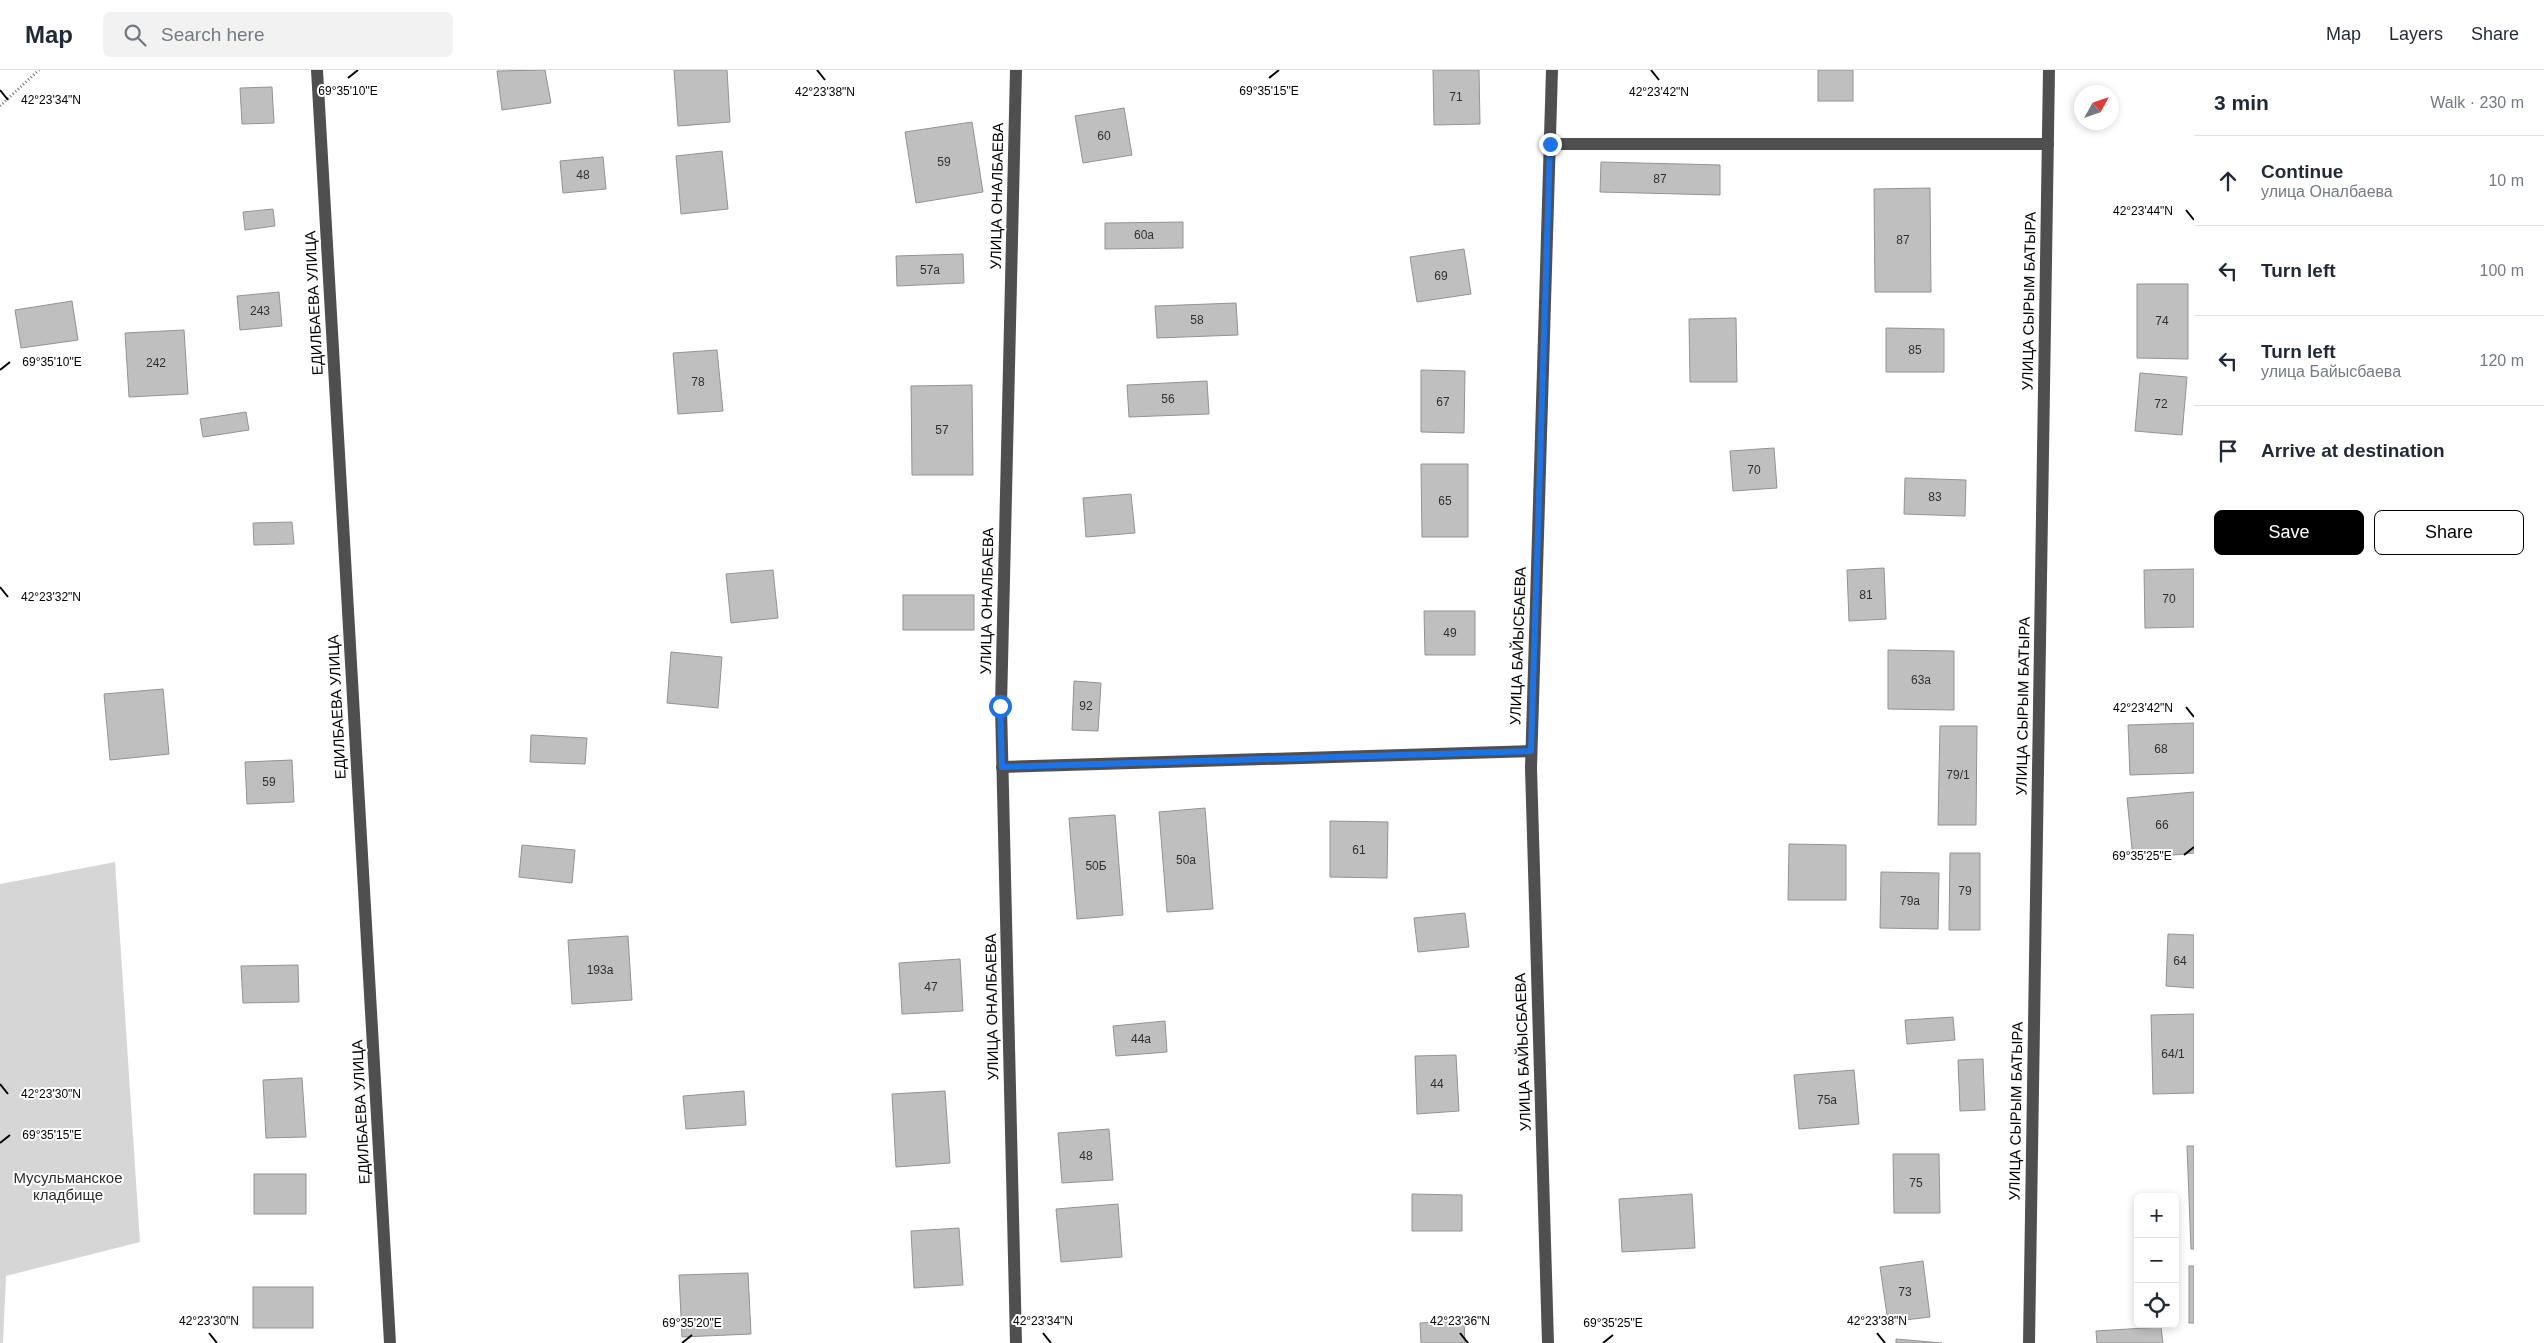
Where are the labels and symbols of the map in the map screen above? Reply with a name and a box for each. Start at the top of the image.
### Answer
text: 69°35'10"E [318,84,378,98]
text: 69°35'15"E [1239,84,1299,98]
text: 42°23'38"N [795,85,855,99]
text: 42°23'42"N [1629,85,1689,99]
north arrow [2074,85,2119,130]
house number: 71 [1449,90,1463,104]
text: 42°23'34"N [21,93,81,107]
street label: УЛИЦА ОНАЛБАЕВА [987,123,1006,269]
house number: 60 [1097,129,1111,143]
route end [1539,133,1562,156]
house number: 59 [937,155,951,169]
house number: 48 [576,168,590,182]
house number: 87 [1653,172,1667,186]
text: 42°23'44"N [2113,204,2173,218]
street label: УЛИЦА СЫРЫМ БАТЫРА [2018,211,2039,391]
house number: 60а [1134,228,1154,242]
street label: ЕДИЛБАЕВА УЛИЦА [301,230,326,376]
house number: 87 [1896,233,1910,247]
house number: 57а [920,263,940,277]
house number: 69 [1434,269,1448,283]
house number: 243 [250,304,270,318]
house number: 58 [1190,313,1204,327]
house number: 74 [2155,314,2169,328]
house number: 85 [1908,343,1922,357]
text: 69°35'10"E [22,355,82,369]
house number: 242 [146,356,166,370]
house number: 78 [691,375,705,389]
house number: 56 [1161,392,1175,406]
house number: 67 [1436,395,1450,409]
house number: 72 [2154,397,2168,411]
house number: 57 [935,423,949,437]
house number: 70 [1747,463,1761,477]
house number: 83 [1928,490,1942,504]
house number: 65 [1438,494,1452,508]
street label: УЛИЦА ОНАЛБАЕВА [977,528,996,674]
street label: УЛИЦА БАЙЫСБАЕВА [1506,567,1529,725]
house number: 81 [1859,588,1873,602]
text: 42°23'32"N [21,590,81,604]
house number: 70 [2162,592,2176,606]
street label: УЛИЦА СЫРЫМ БАТЫРА [2012,616,2033,796]
house number: 49 [1443,626,1457,640]
street label: ЕДИЛБАЕВА УЛИЦА [324,634,349,780]
house number: 63а [1911,673,1931,687]
route start [989,695,1012,718]
house number: 92 [1079,699,1093,713]
text: 42°23'42"N [2113,701,2173,715]
house number: 68 [2154,742,2168,756]
house number: 79/1 [1946,768,1970,782]
house number: 59 [262,775,276,789]
house number: 66 [2155,818,2169,832]
house number: 61 [1352,843,1366,857]
text: 69°35'25"E [2112,849,2172,863]
house number: 50а [1176,853,1196,867]
house number: 50Б [1085,859,1107,873]
house number: 79 [1958,884,1972,898]
house number: 79а [1900,894,1920,908]
street label: УЛИЦА ОНАЛБАЕВА [982,934,1001,1080]
house number: 64 [2173,954,2187,968]
house number: 193а [587,963,614,977]
street label: УЛИЦА БАЙЫСБАЕВА [1511,973,1534,1131]
house number: 47 [924,980,938,994]
street label: УЛИЦА СЫРЫМ БАТЫРА [2005,1021,2026,1201]
house number: 44а [1131,1032,1151,1046]
street label: ЕДИЛБАЕВА УЛИЦА [348,1039,373,1185]
house number: 64/1 [2161,1047,2185,1061]
house number: 44 [1430,1077,1444,1091]
text: 42°23'30"N [21,1087,81,1101]
house number: 75а [1817,1093,1837,1107]
text: 69°35'15"E [22,1128,82,1142]
house number: 48 [1079,1149,1093,1163]
park label: Мусульманское кладбище [13,1169,123,1203]
house number: 75 [1909,1176,1923,1190]
house number: 73 [1898,1285,1912,1299]
text: 42°23'30"N [179,1314,239,1328]
text: 42°23'34"N [1013,1314,1073,1328]
text: 42°23'36"N [1430,1314,1490,1328]
text: 42°23'38"N [1847,1314,1907,1328]
text: 69°35'20"E [662,1316,722,1330]
text: 69°35'25"E [1583,1316,1643,1330]

